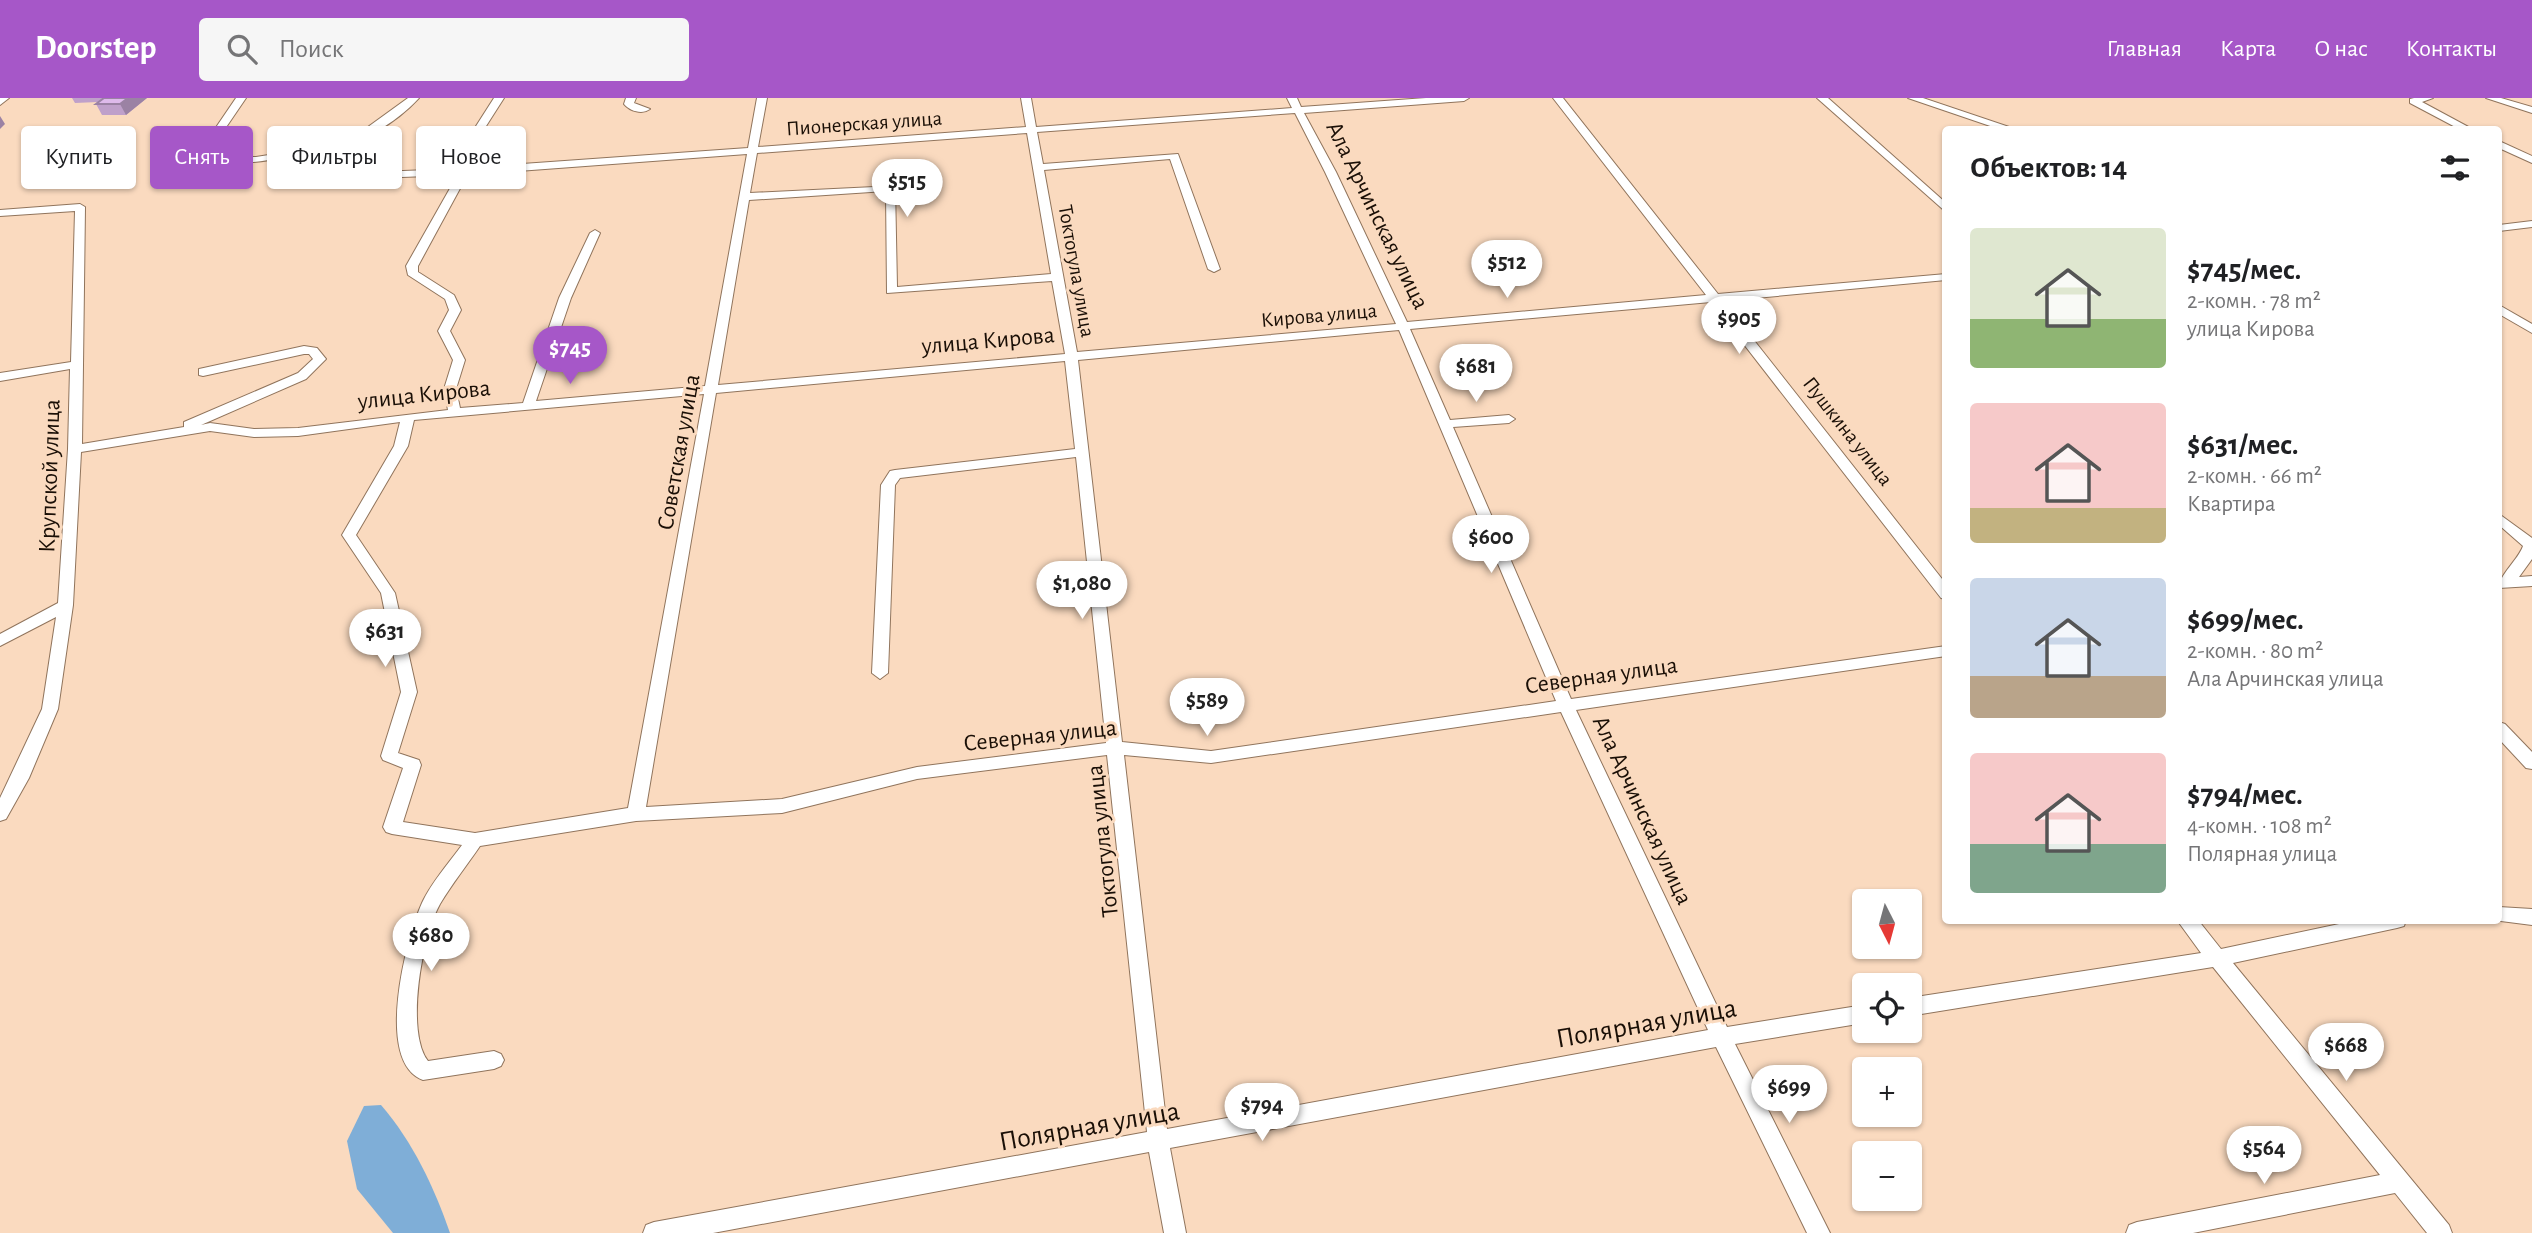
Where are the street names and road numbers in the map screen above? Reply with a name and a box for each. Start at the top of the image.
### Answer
street label: Пионерская улица [785,108,943,139]
street label: Ала Арчинская улица [1321,118,1433,313]
street label: Токтогула улица [1055,203,1099,339]
street label: Кирова улица [1260,300,1378,331]
street label: улица Кирова [920,323,1056,359]
street label: Советская улица [653,372,705,532]
street label: Пушкина улица [1799,373,1897,490]
street label: улица Кирова [356,376,492,414]
street label: Крупской улица [35,399,65,553]
street label: Северная улица [1523,653,1679,699]
street label: Ала Арчинская улица [1588,712,1696,909]
street label: Северная улица [962,716,1118,756]
street label: Токтогула улица [1083,763,1123,918]
street label: Полярная улица [1554,994,1739,1054]
street label: Полярная улица [997,1097,1182,1157]

